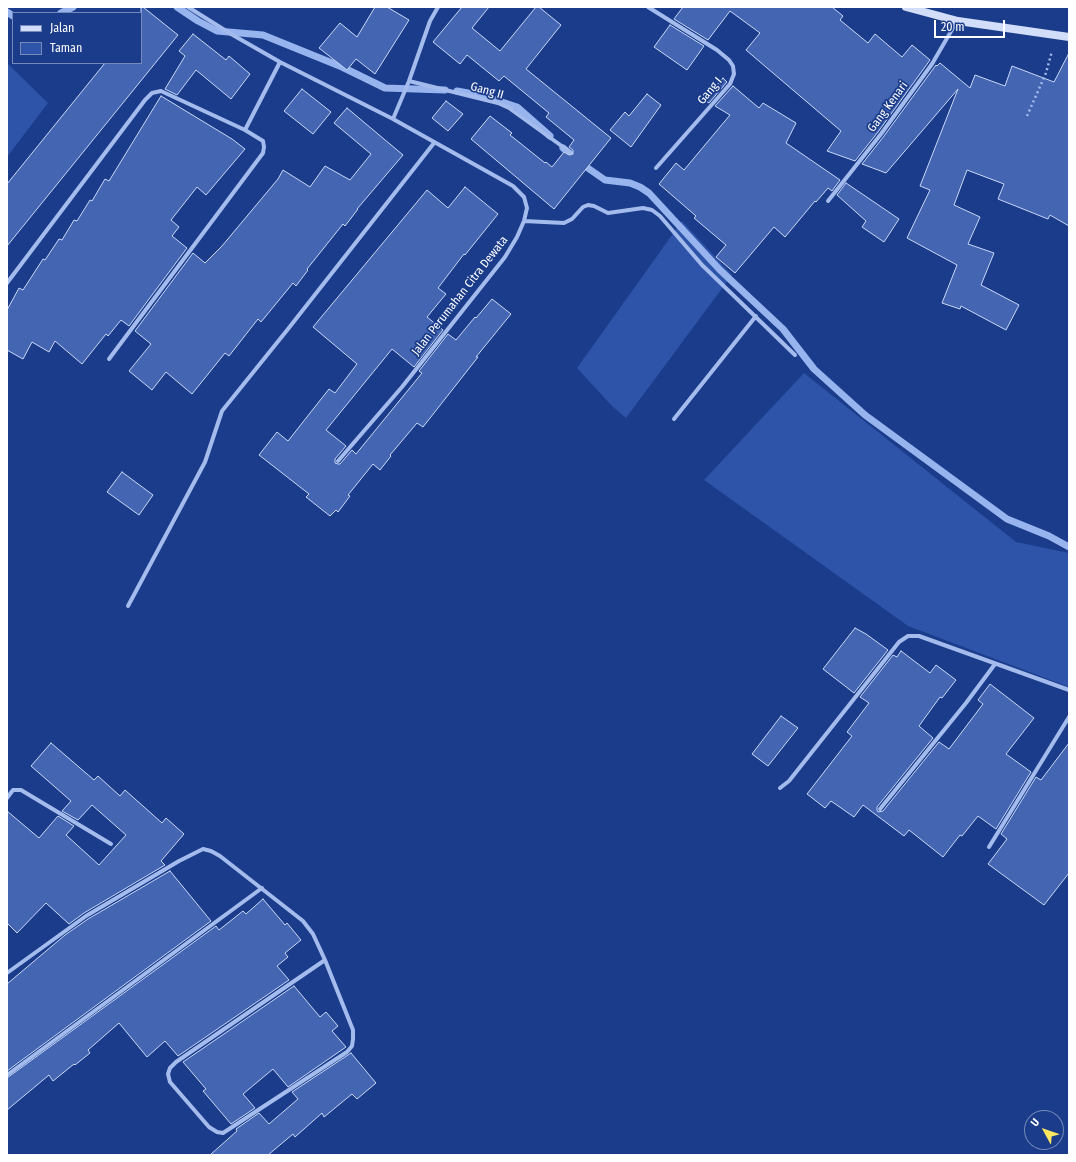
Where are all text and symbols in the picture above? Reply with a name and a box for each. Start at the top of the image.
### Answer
legend [12,12,142,64]
scale bar [936,12,1007,38]
text: 20 m [941,20,965,34]
text: Jalan [50,21,74,35]
text: Taman [50,41,82,55]
street label: Gang I [695,75,725,107]
street label: Gang II [469,79,505,103]
street label: Gang Kenari [865,79,911,135]
street label: Jalan Perumahan Citra Dewata [409,233,511,359]
north arrow [1024,1110,1064,1150]
text: U [1028,1116,1042,1129]

